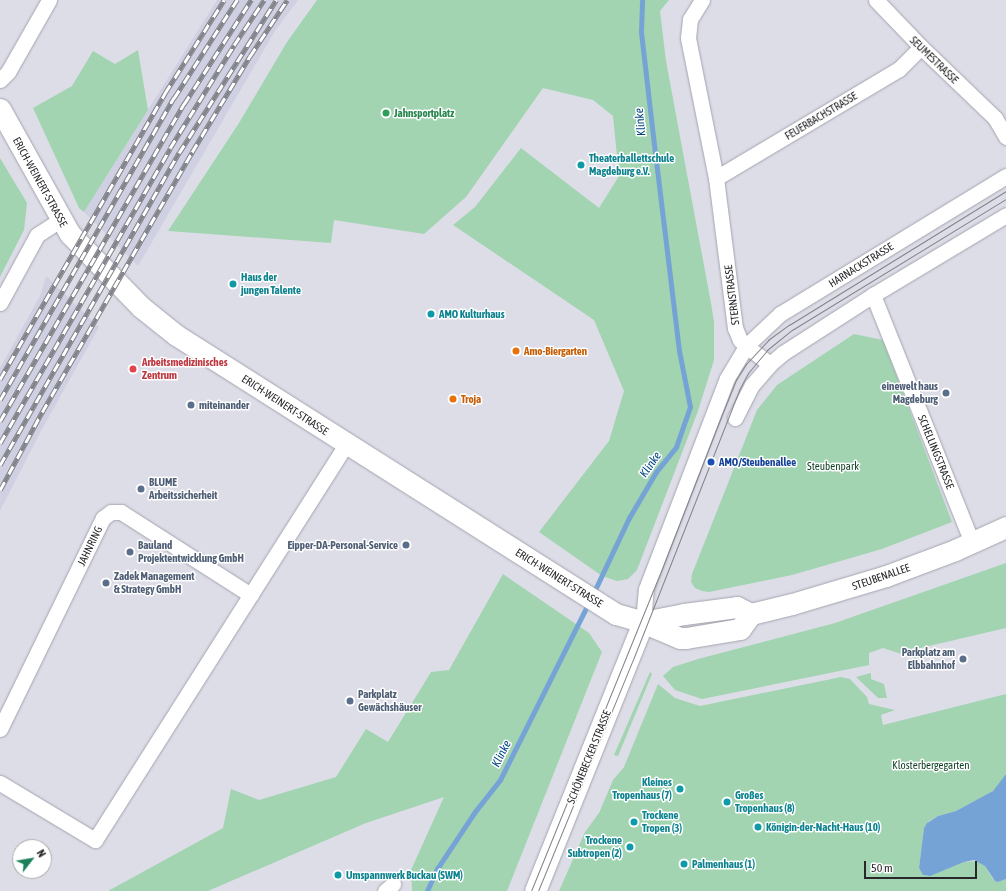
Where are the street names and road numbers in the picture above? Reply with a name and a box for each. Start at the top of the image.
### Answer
street label: SEUMESTRASSE [907,34,961,86]
street label: FEUERBACHSTRASSE [782,89,860,143]
street label: ERICH-WEINERT-STRASSE [10,135,70,229]
street label: HARNACKSTRASSE [826,240,896,290]
street label: STERNSTRASSE [722,264,742,326]
street label: ERICH-WEINERT-STRASSE [239,372,331,438]
street label: SCHELLINGSTRASSE [915,413,957,491]
street label: JAHNRING [75,524,105,568]
street label: ERICH-WEINERT-STRASSE [513,546,605,610]
street label: STEUBENALLEE [850,561,912,593]
street label: SCHÖNEBECKER STRASSE [564,708,614,806]

